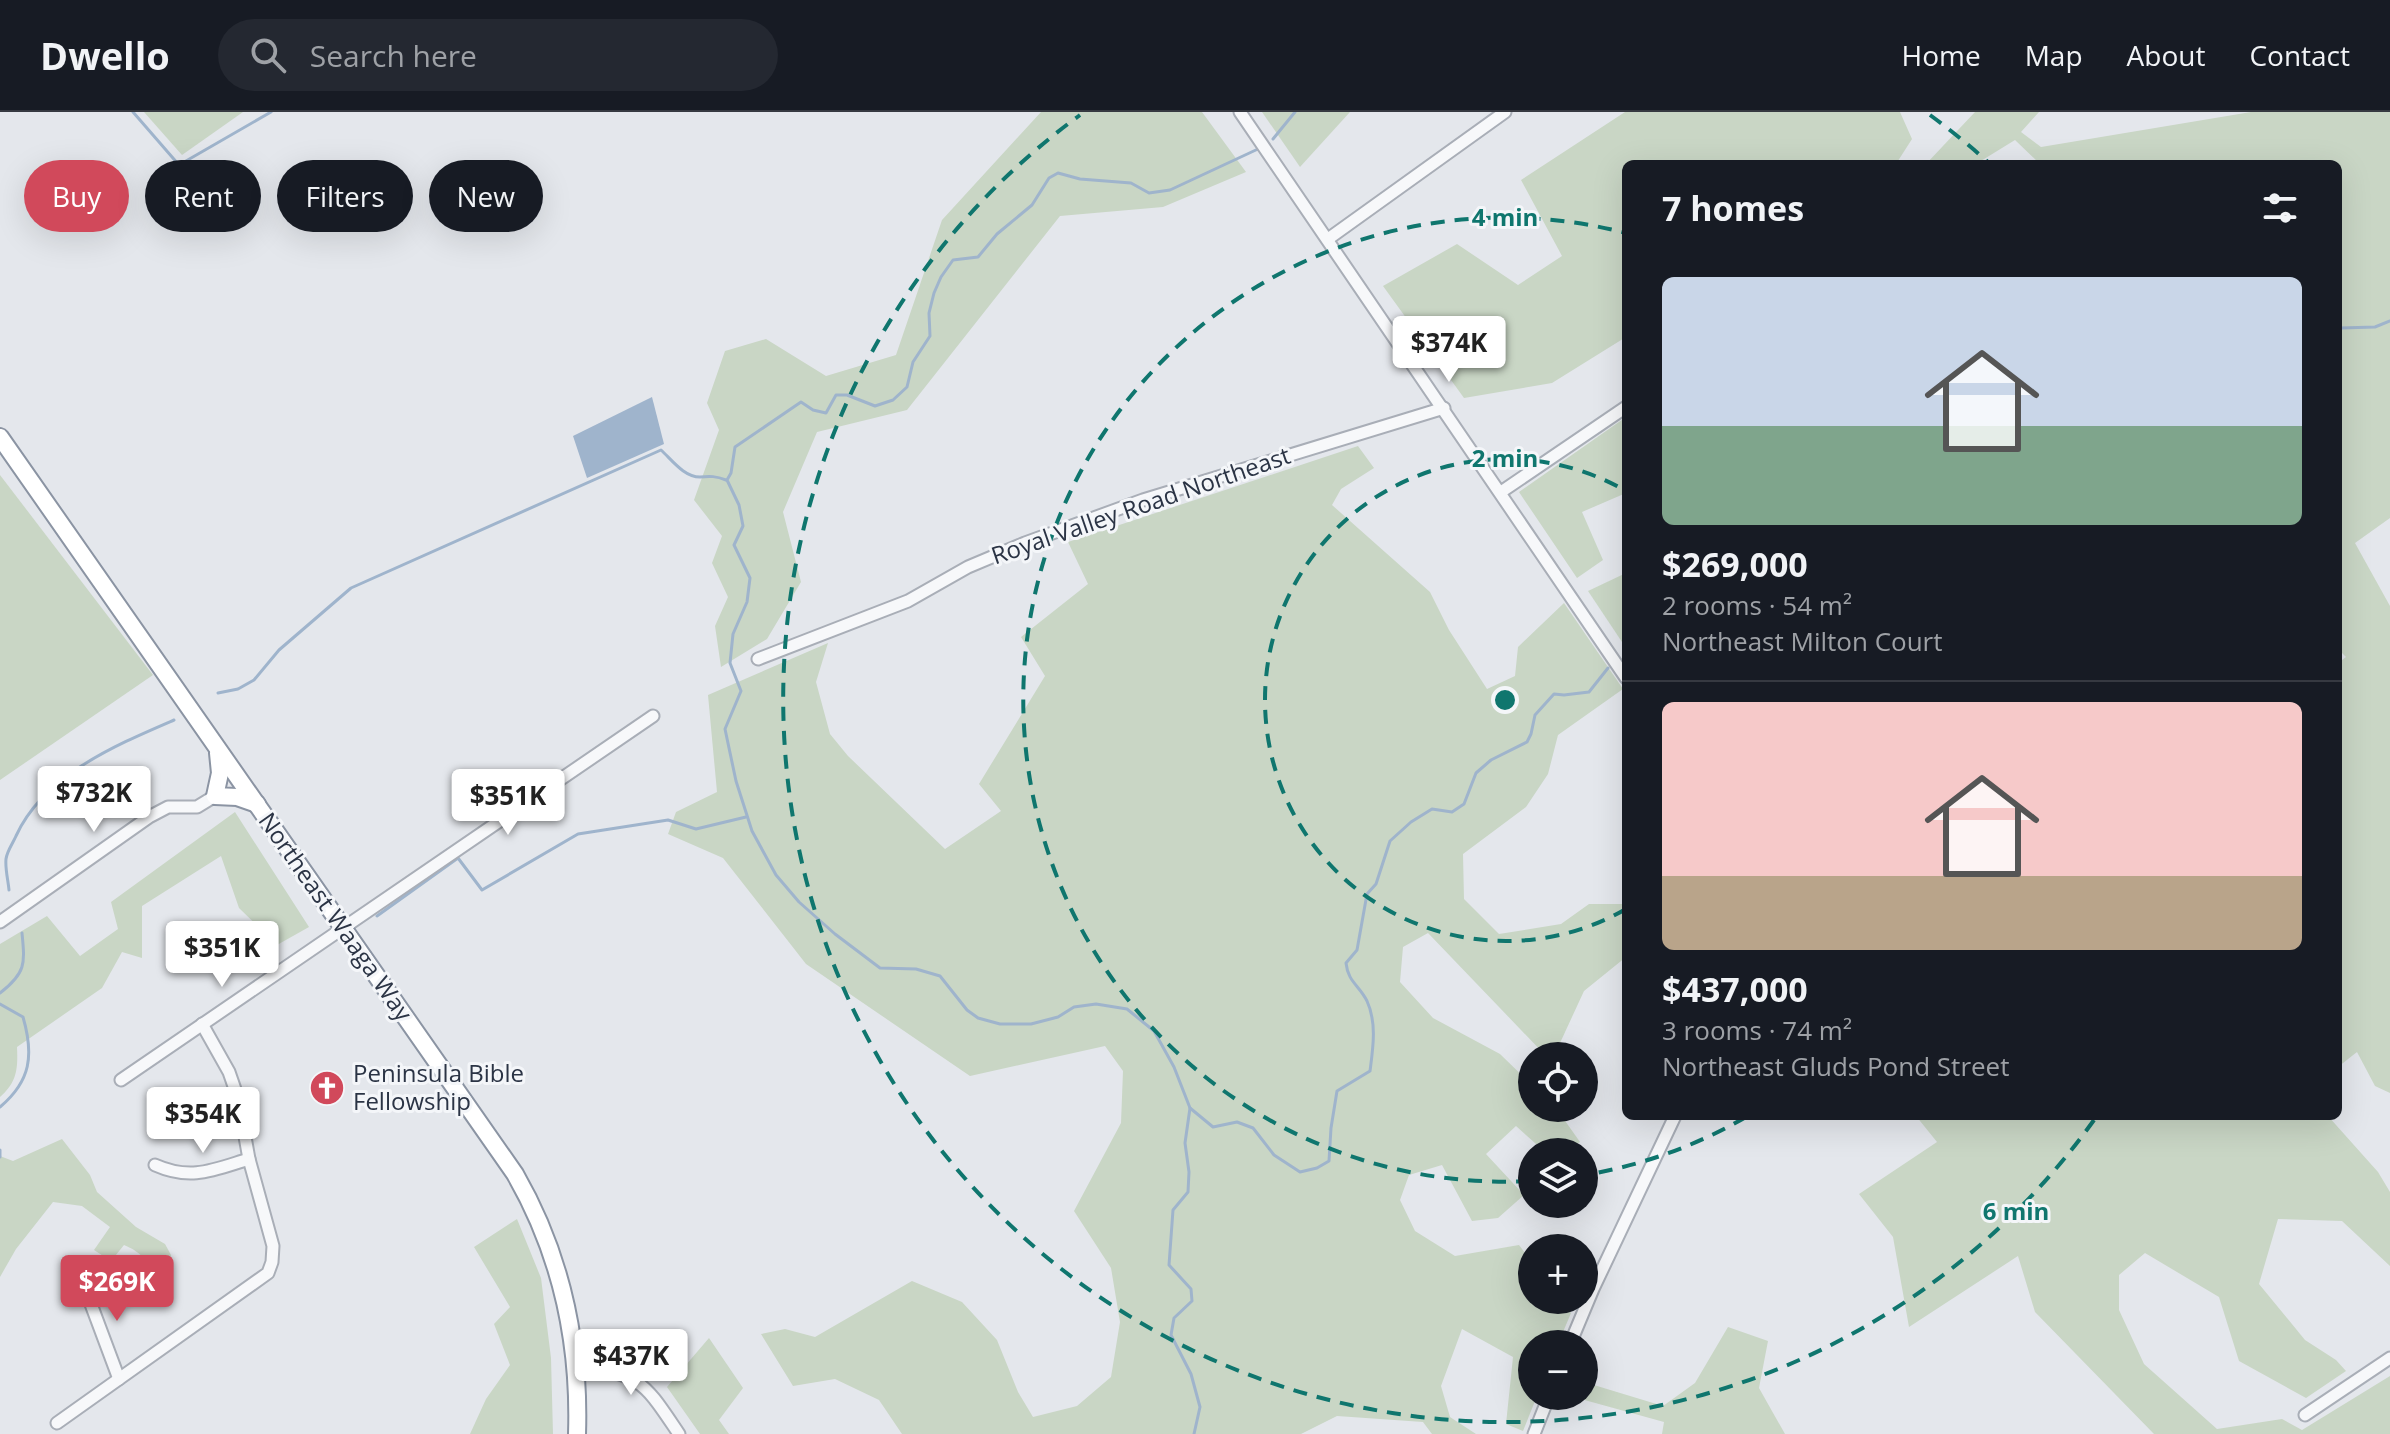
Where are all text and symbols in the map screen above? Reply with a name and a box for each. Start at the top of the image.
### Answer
search box [218,19,778,91]
text: Dwello [40,29,170,81]
icon: search [246,33,290,77]
text: Search here [310,35,477,76]
text: Home [1902,36,1981,74]
text: Map [2025,36,2083,74]
text: About [2127,36,2205,74]
text: Contact [2249,36,2350,74]
chip: Buy [24,160,129,232]
chip: Rent [145,160,261,232]
chip: Filters [277,160,413,232]
chip: New [429,160,543,232]
text: 7 homes [1662,185,1804,231]
icon: filters [2258,186,2302,230]
text: 4 min [1472,200,1538,233]
pin: $374K [1393,316,1505,384]
text: $374K [1411,324,1487,360]
icon: home [1910,329,2054,473]
street label: Royal Valley Road Northeast [987,438,1294,571]
text: 2 min [1472,441,1538,474]
text: $269,000 [1662,541,1808,587]
text: 2 rooms · 54 m² [1662,587,1852,623]
text: Northeast Milton Court [1662,623,1943,659]
centre of rings [1491,686,1519,714]
icon: home [1910,754,2054,898]
pin: $732K [38,766,150,834]
pin: $351K [452,769,564,837]
text: $732K [56,774,132,810]
text: $351K [470,777,546,813]
street label: Northeast Waaga Way [252,805,421,1028]
pin: $351K [166,921,278,989]
text: $351K [184,929,260,965]
text: $437,000 [1662,966,1808,1012]
text: 3 rooms · 74 m² [1662,1012,1852,1048]
map controls [1518,1042,1598,1410]
button: locate [1518,1042,1598,1122]
text: Northeast Gluds Pond Street [1662,1048,2009,1084]
place label: Peninsula Bible Fellowship [353,1056,524,1117]
church icon: Peninsula Bible Fellowship [308,1069,346,1107]
pin: $354K [147,1087,259,1155]
text: $354K [165,1095,241,1131]
button: layers [1518,1138,1598,1218]
text: 6 min [1983,1194,2049,1227]
button: + [1518,1234,1598,1314]
pin: $269K [61,1255,173,1323]
text: $269K [79,1263,155,1299]
pin: $437K [575,1329,687,1397]
button: − [1518,1330,1598,1410]
text: $437K [593,1337,669,1373]

